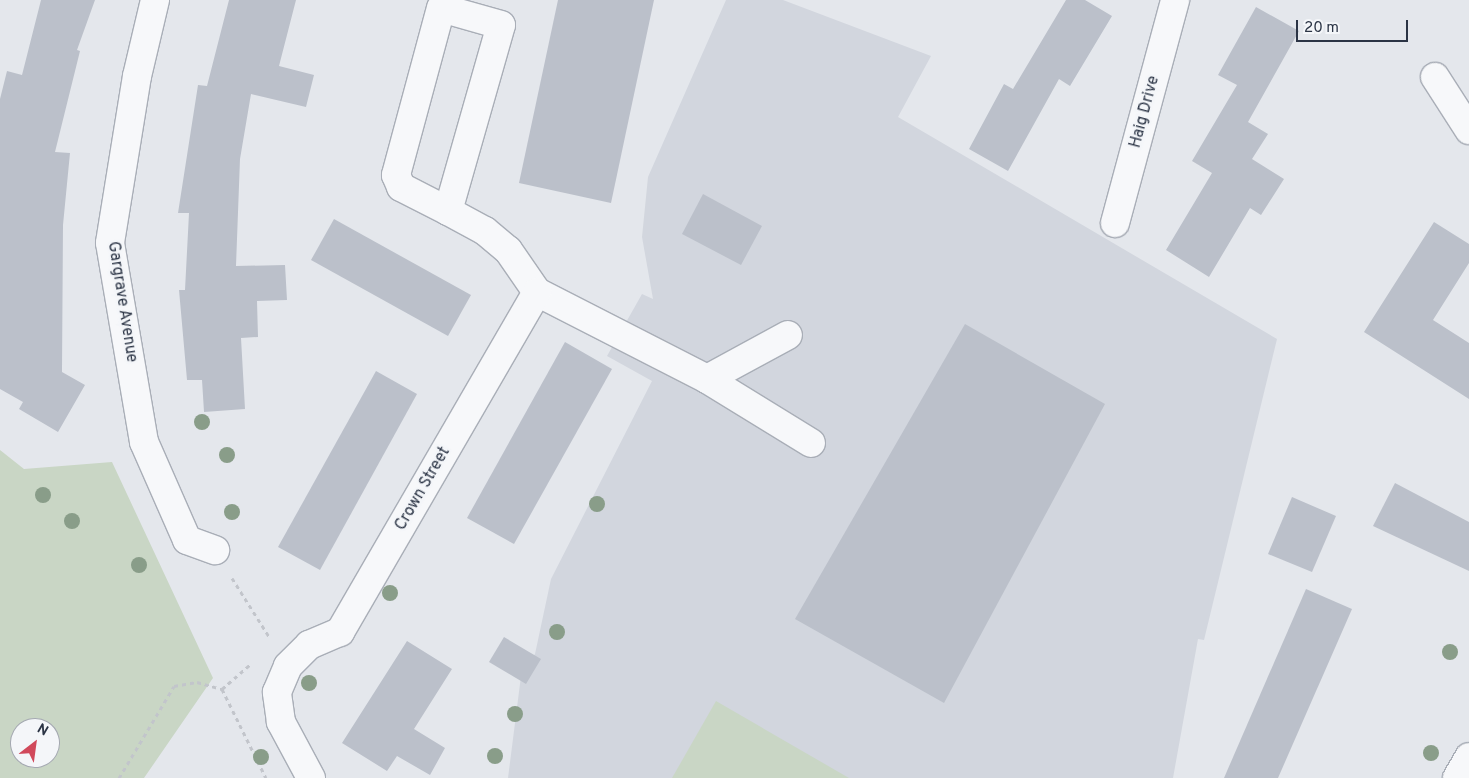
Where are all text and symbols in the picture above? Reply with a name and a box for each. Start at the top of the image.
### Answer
scale bar [1299,10,1412,42]
text: 20 m [1304,19,1339,38]
street label: Haig Drive [1126,74,1164,150]
street label: Gargrave Avenue [103,240,141,364]
street label: Crown Street [391,444,455,534]
north arrow [10,718,60,768]
text: N [34,721,51,740]

